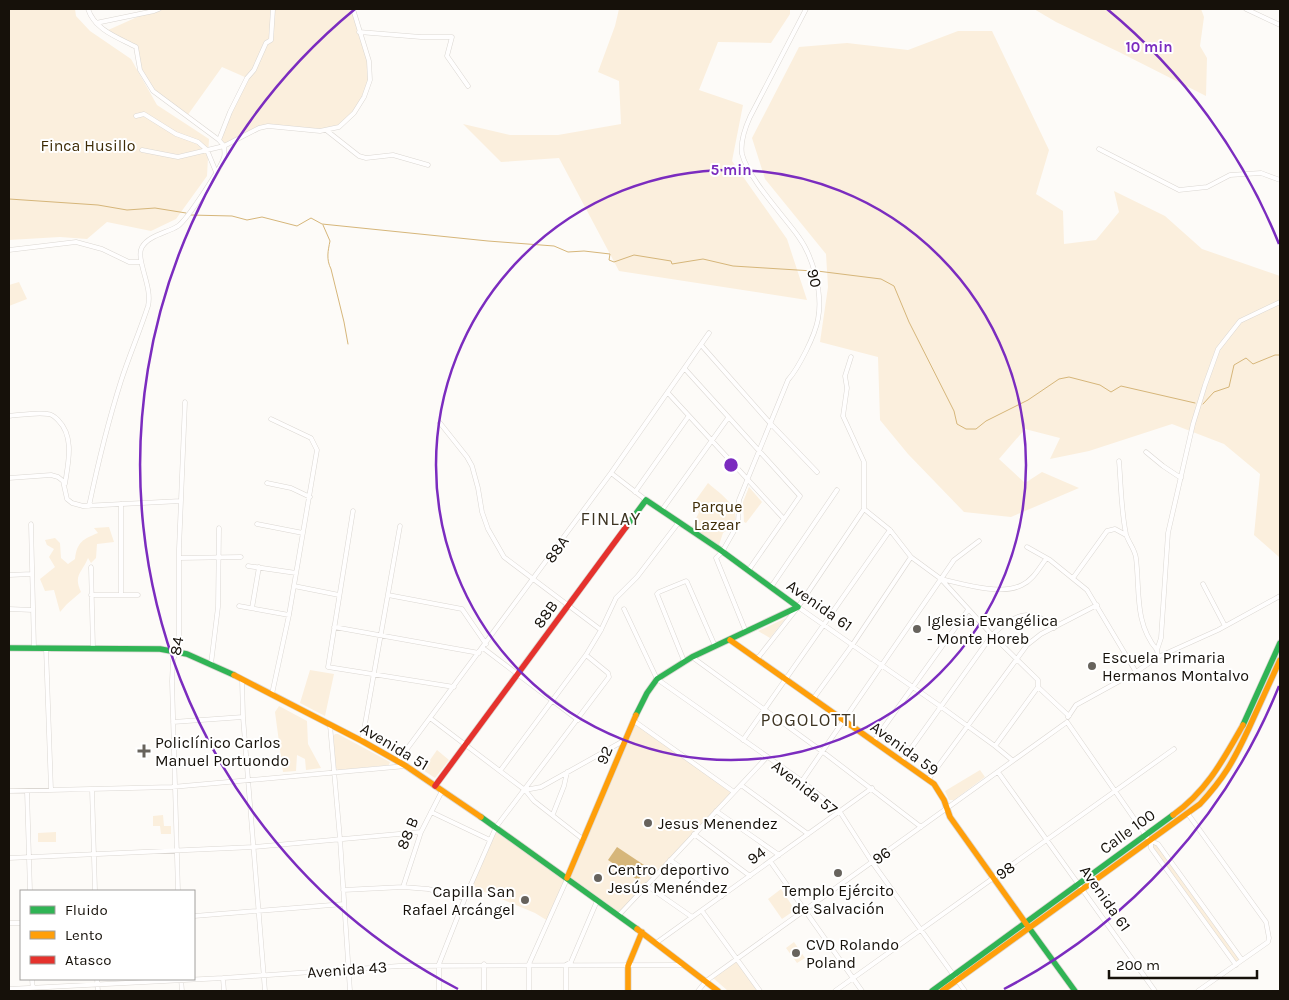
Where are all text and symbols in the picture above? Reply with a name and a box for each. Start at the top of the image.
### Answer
text: 10 min [1125,38,1173,56]
park label: Finca Husillo [41,136,135,155]
text: 5 min [710,161,752,179]
street label: 90 [803,267,826,289]
centre of rings [722,456,740,474]
park label: Parque Lazear [692,497,742,534]
district label: FINLAY [581,508,641,530]
street label: 88A [540,532,573,567]
street label: Avenida 61 [783,576,856,635]
street label: 88B [529,597,562,632]
place label: Iglesia Evangélica - Monte Horeb [927,611,1058,648]
marker: Iglesia Evangélica - Monte Horeb [911,623,923,635]
street label: 84 [166,635,187,657]
place label: Escuela Primaria Hermanos Montalvo [1102,648,1249,685]
marker: Escuela Primaria Hermanos Montalvo [1086,660,1098,672]
district label: POGOLOTTI [761,709,857,731]
street label: Avenida 59 [867,717,943,780]
street label: Avenida 51 [357,719,432,774]
place label: Policlínico Carlos Manuel Portuondo [155,733,289,770]
street label: 92 [592,743,617,767]
marker: Policlínico Carlos Manuel Portuondo [137,744,151,758]
street label: Avenida 57 [768,756,842,819]
street label: Calle 100 [1096,805,1159,858]
street label: 88 B [392,814,423,852]
place label: Jesus Menendez [658,814,778,833]
marker: Jesus Menendez [642,817,654,829]
street label: 94 [743,842,769,868]
street label: 96 [868,842,894,868]
street label: 98 [992,857,1019,884]
place label: Centro deportivo Jesús Menéndez [608,860,729,897]
street label: Avenida 61 [1076,862,1135,935]
marker: Templo Ejército de Salvación [832,867,844,879]
marker: Centro deportivo Jesús Menéndez [592,872,604,884]
place label: Templo Ejército de Salvación [782,881,894,918]
place label: Capilla San Rafael Arcángel [402,882,515,919]
legend [20,890,195,980]
marker: Capilla San Rafael Arcángel [519,894,531,906]
text: Fluido [65,901,108,919]
text: Lento [65,926,103,944]
place label: CVD Rolando Poland [806,935,899,972]
marker: CVD Rolando Poland [790,947,802,959]
scale bar [1109,948,1256,980]
text: Atasco [65,951,111,969]
text: 200 m [1116,956,1160,974]
street label: Avenida 43 [306,957,388,982]

